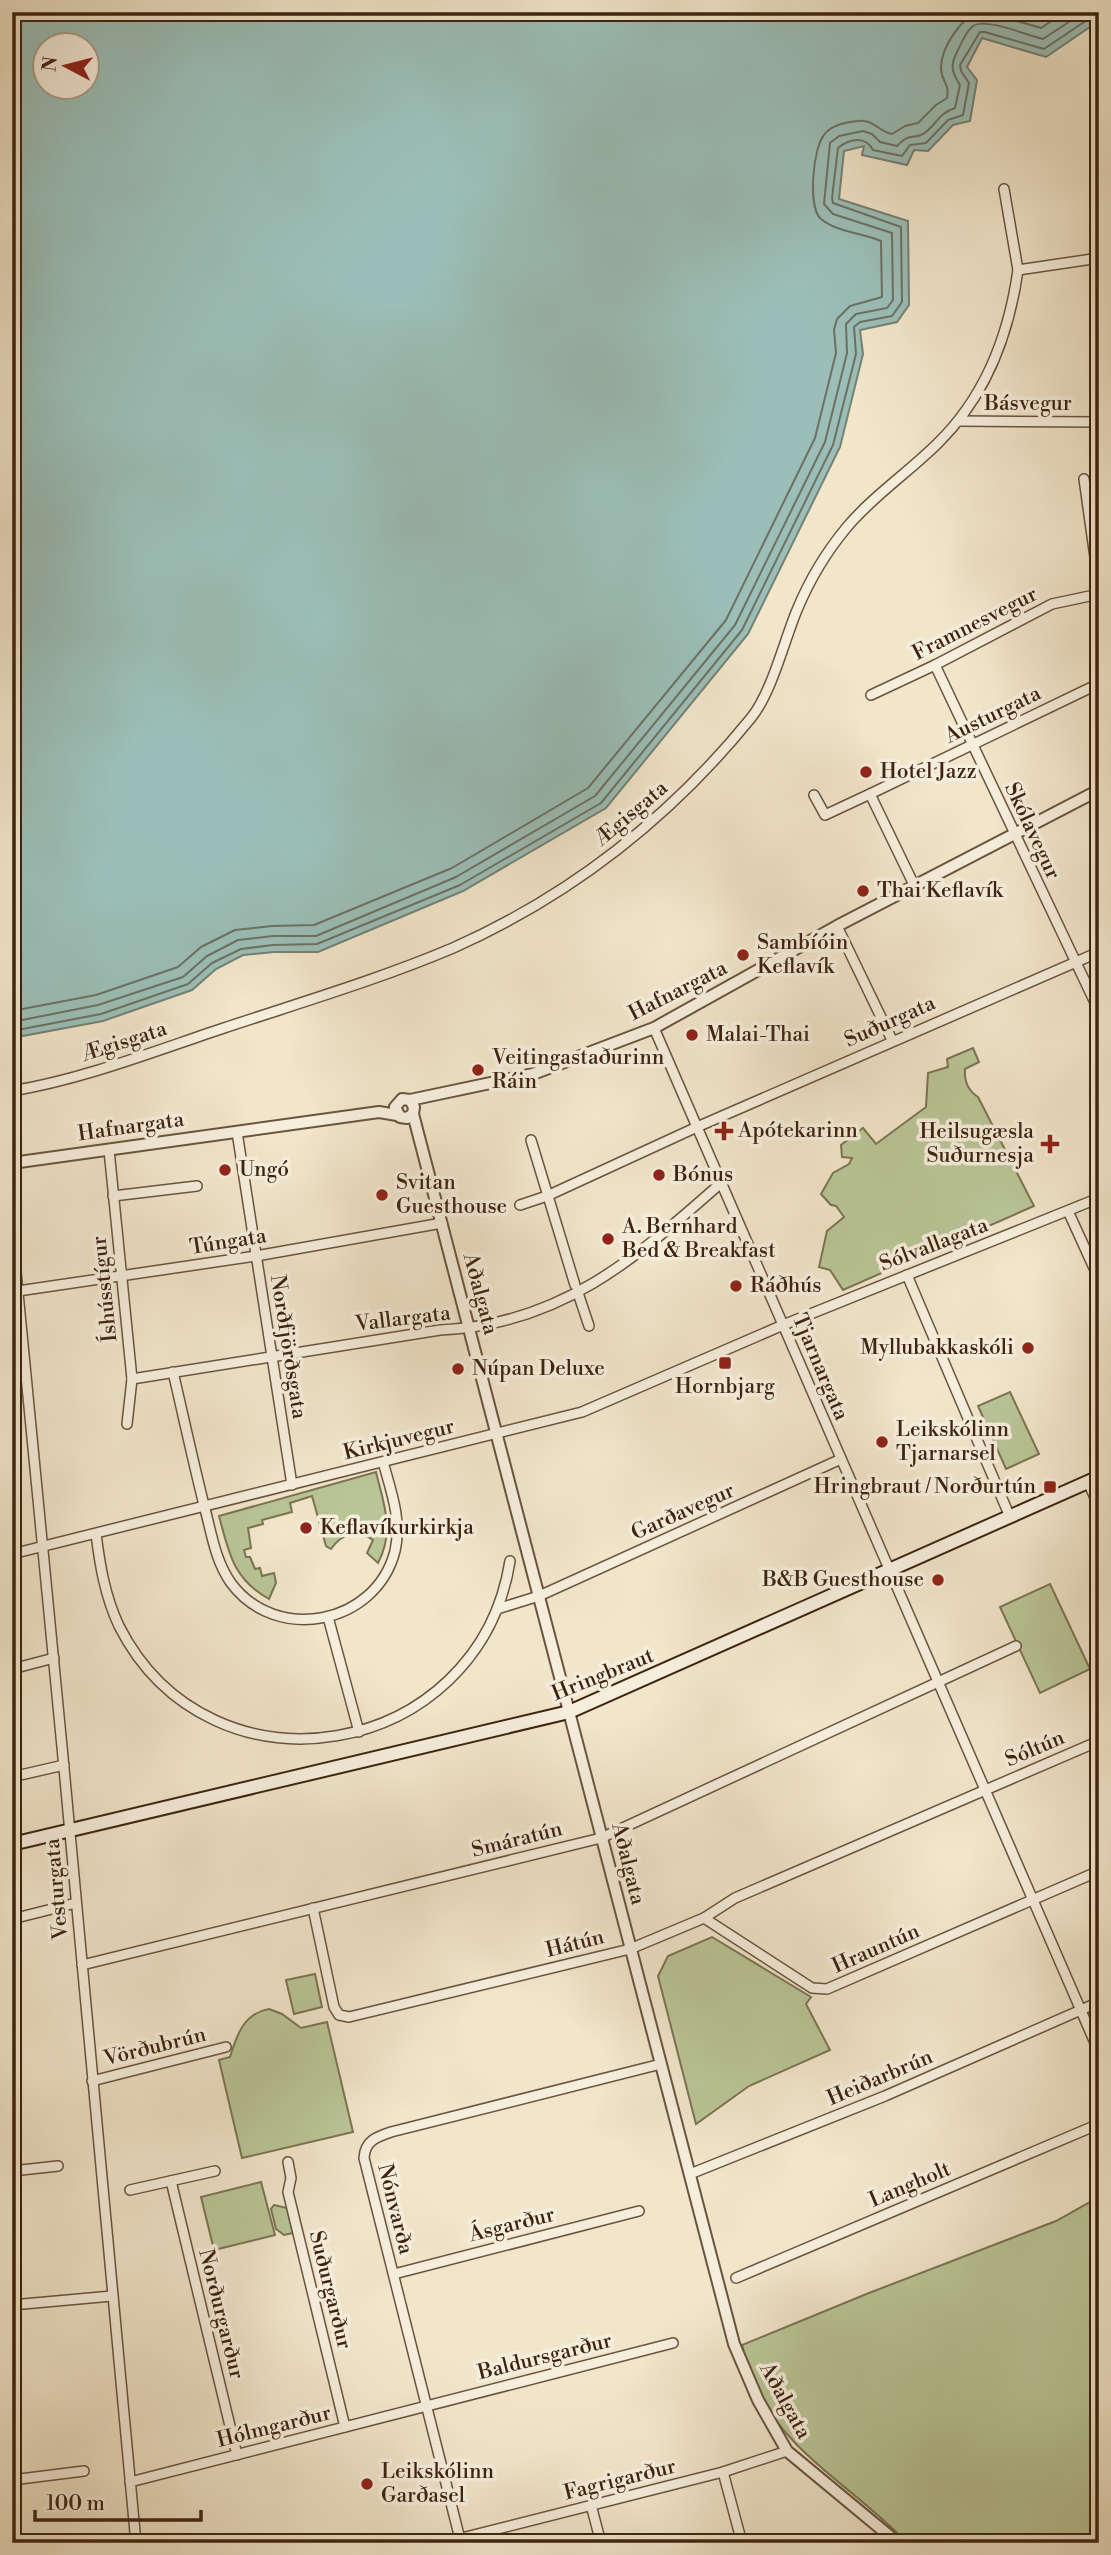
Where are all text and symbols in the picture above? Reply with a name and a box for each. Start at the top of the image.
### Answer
north arrow [32,32,102,102]
text: N [37,55,63,73]
street label: Básvegur [983,391,1072,417]
street label: Framnesvegur [908,581,1042,667]
street label: Austurgata [940,680,1046,750]
place label: Hotel Jazz [880,759,977,785]
marker: Hotel Jazz [858,764,874,780]
street label: Ægisgata [589,775,674,853]
street label: Skólavegur [998,778,1066,884]
place label: Thai Keflavík [877,878,1004,904]
marker: Thai Keflavík [855,883,871,899]
place label: Sambíóin Keflavík [757,930,849,980]
marker: Sambíóin Keflavík [735,947,751,963]
street label: Hafnargata [624,955,732,1027]
street label: Suðurgata [840,990,940,1054]
street label: Ægisgata [78,1016,171,1068]
place label: Malai-Thai [706,1022,810,1048]
marker: Malai-Thai [684,1027,700,1043]
place label: Veitingastaðurinn Ráin [491,1045,665,1095]
marker: Veitingastaðurinn Ráin [470,1062,486,1078]
street label: Hafnargata [76,1107,186,1147]
place label: Apótekarinn [737,1118,858,1144]
place label: Heilsugæsla Suðurnesja [919,1119,1034,1169]
marker: Apótekarinn [716,1123,732,1139]
marker: Heilsugæsla Suðurnesja [1040,1134,1060,1154]
place label: Ungó [239,1157,289,1183]
marker: Ungó [217,1162,233,1178]
place label: Bónus [672,1162,733,1188]
marker: Bónus [651,1167,667,1183]
place label: Svitan Guesthouse [396,1170,507,1220]
marker: Svitan Guesthouse [374,1187,390,1203]
street label: Sólvallagata [876,1212,992,1278]
place label: A. Bernhard Bed & Breakfast [621,1214,776,1264]
street label: Túngata [188,1223,269,1261]
marker: A. Bernhard Bed & Breakfast [600,1231,616,1247]
street label: Íshússtígur [85,1235,123,1344]
street label: Aðalgata [456,1249,503,1338]
street label: Norðfjörðsgata [264,1273,312,1421]
place label: Ráðhús [750,1273,821,1299]
marker: Ráðhús [728,1278,744,1294]
street label: Vallargata [353,1300,452,1338]
street label: Tjarnargata [786,1310,854,1425]
place label: Myllubakkaskóli [860,1335,1014,1361]
marker: Myllubakkaskóli [1020,1340,1036,1356]
marker: Hornbjarg [717,1355,733,1371]
place label: Núpan Deluxe [472,1356,605,1382]
marker: Núpan Deluxe [450,1361,466,1377]
place label: Hornbjarg [675,1374,775,1400]
street label: Kirkjuvegur [341,1414,457,1466]
place label: Leikskólinn Tjarnarsel [896,1417,1010,1467]
marker: Leikskólinn Tjarnarsel [874,1434,890,1450]
place label: Hringbraut / Norðurtún [814,1474,1036,1500]
street label: Garðavegur [627,1478,739,1546]
marker: Hringbraut / Norðurtún [1042,1479,1058,1495]
place label: Keflavíkurkirkja [320,1515,474,1541]
marker: Keflavíkurkirkja [298,1520,314,1536]
place label: B&B Guesthouse [761,1567,924,1593]
marker: B&B Guesthouse [930,1572,946,1588]
street label: Hringbraut [548,1643,658,1707]
street label: Sóltún [1001,1725,1069,1773]
street label: Smáratún [469,1816,566,1864]
street label: Aðalgata [605,1819,651,1908]
street label: Vesturgata [40,1837,74,1942]
street label: Hrauntún [828,1918,924,1980]
street label: Hátún [543,1924,607,1964]
street label: Vörðubrún [100,2022,209,2072]
street label: Heiðarbrún [823,2044,937,2112]
street label: Langholt [865,2156,955,2214]
street label: Nónvarða [371,2161,419,2257]
street label: Ásgarður [465,2200,558,2248]
street label: Suðurgarður [303,2228,357,2352]
street label: Norðurgarður [192,2246,250,2382]
street label: Baldursgarður [474,2328,615,2386]
street label: Aðalgata [753,2357,817,2444]
street label: Hólmgarður [214,2400,334,2454]
street label: Fagrigarður [561,2454,679,2506]
place label: Leikskólinn Garðasel [381,2459,495,2509]
marker: Leikskólinn Garðasel [359,2476,375,2492]
scale bar [35,2478,201,2522]
text: 100 m [46,2491,105,2517]

